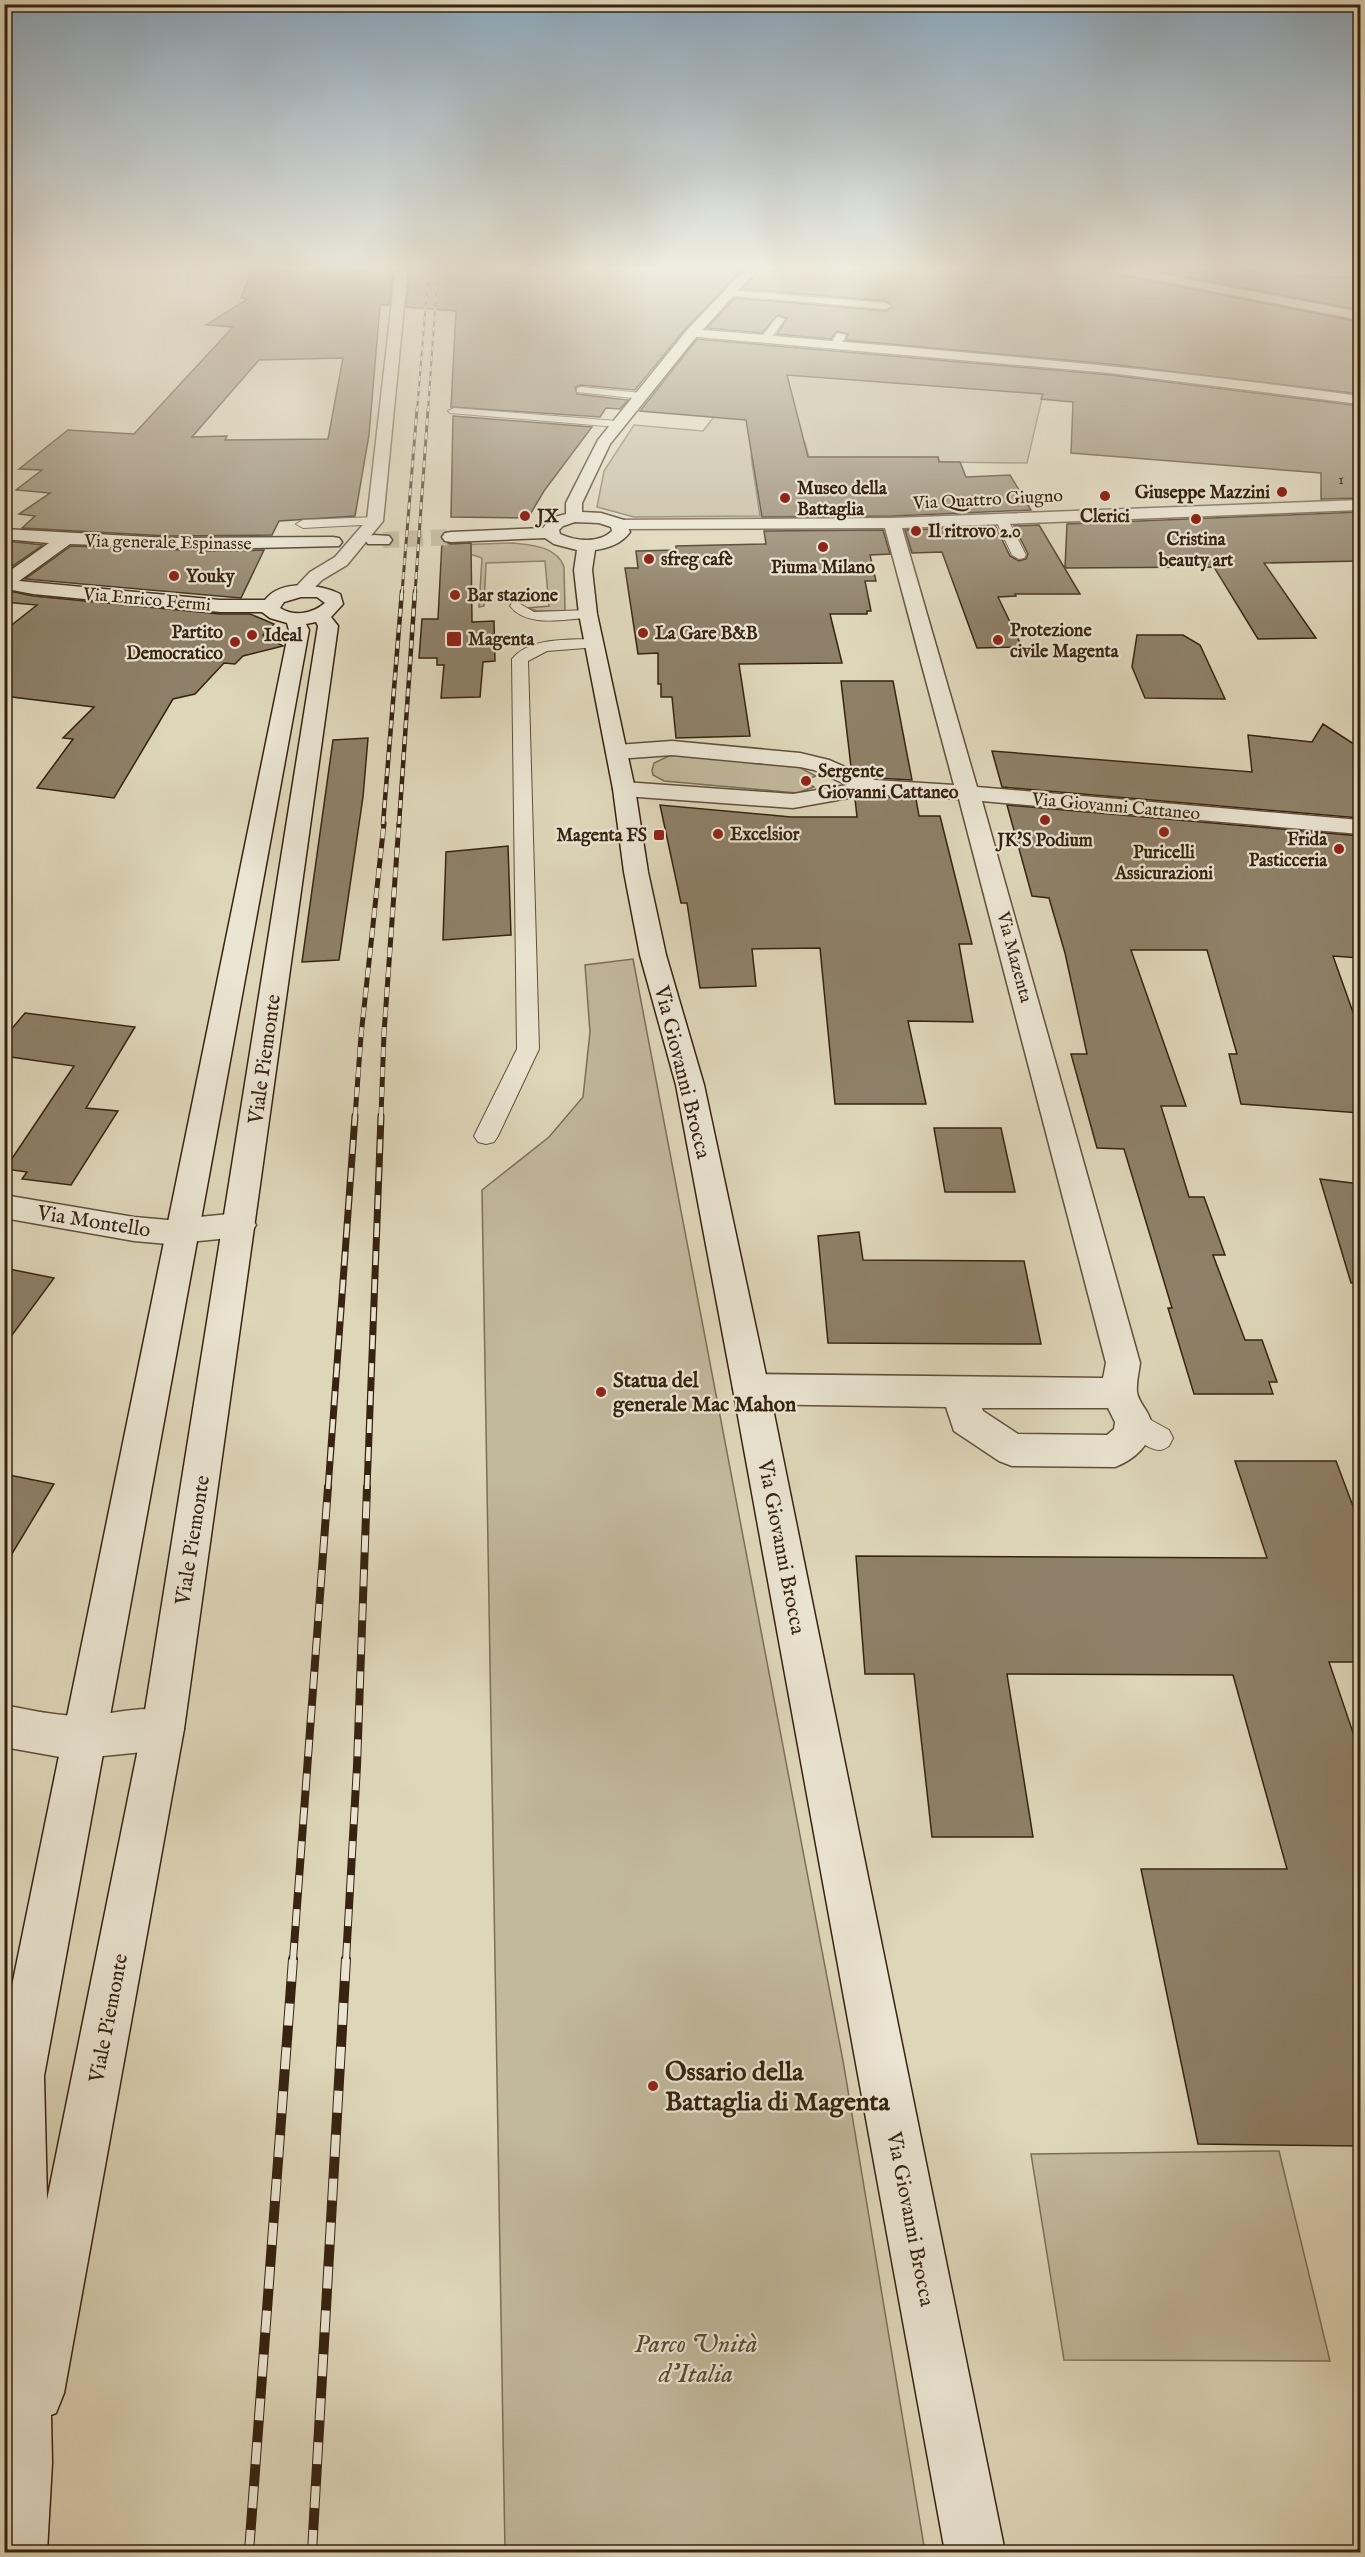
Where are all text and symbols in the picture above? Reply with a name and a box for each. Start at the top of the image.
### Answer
house number: 1 [1338,470,1344,489]
place label: Museo della Battaglia [797,478,888,522]
place label: Giuseppe Mazzini [1135,482,1270,505]
street label: Via Quattro Giugno [911,485,1064,516]
marker: Giuseppe Mazzini [1275,485,1289,499]
marker: Clerici [1098,489,1112,503]
marker: Museo della Battaglia [778,491,792,505]
place label: JX [535,506,559,529]
place label: Clerici [1080,506,1130,529]
marker: JX [518,509,532,523]
marker: Cristina beauty art [1189,512,1203,526]
place label: Il ritrovo 2.0 [928,521,1021,544]
marker: Il ritrovo 2.0 [909,524,923,538]
place label: Cristina beauty art [1158,529,1234,573]
street label: Via generale Espinasse [83,531,252,556]
marker: Piuma Milano [816,540,830,554]
place label: sfreg cafè [661,549,733,572]
marker: sfreg cafè [642,552,656,566]
place label: Piuma Milano [771,557,875,580]
place label: Youky [186,566,236,589]
marker: Youky [167,569,181,583]
street label: Via Enrico Fermi [81,583,212,618]
place label: Bar stazione [467,585,559,608]
marker: Bar stazione [448,588,462,602]
place label: Protezione civile Magenta [1010,620,1120,664]
place label: Partito Democratico [126,622,223,666]
place label: La Gare B&B [655,623,758,646]
place label: Ideal [264,625,303,648]
marker: La Gare B&B [636,626,650,640]
marker: Ideal [245,628,259,642]
place label: Magenta [468,629,535,652]
marker: Magenta [445,630,463,648]
marker: Protezione civile Magenta [991,633,1005,647]
marker: Partito Democratico [228,635,242,649]
place label: Sergente Giovanni Cattaneo [818,761,959,805]
marker: Sergente Giovanni Cattaneo [799,774,813,788]
street label: Via Giovanni Cattaneo [1030,789,1201,826]
marker: JK'S Podium [1038,813,1052,827]
place label: Excelsior [730,824,800,847]
place label: Magenta FS [556,825,647,848]
marker: Puricelli Assicurazioni [1157,825,1171,839]
marker: Excelsior [711,827,725,841]
marker: Magenta FS [652,828,666,842]
place label: Frida Pasticceria [1249,829,1328,873]
place label: JK'S Podium [995,830,1093,853]
place label: Puricelli Assicurazioni [1114,842,1213,886]
marker: Frida Pasticceria [1332,842,1346,856]
street label: Via Mazenta [990,908,1037,1006]
street label: Via Giovanni Brocca [647,982,716,1163]
street label: Viale Piemonte [243,992,288,1127]
street label: Via Montello [34,1200,152,1245]
place label: Statua del generale Mac Mahon [613,1368,796,1419]
marker: Statua del generale Mac Mahon [594,1385,608,1399]
street label: Via Giovanni Brocca [750,1457,811,1638]
street label: Viale Piemonte [170,1473,217,1608]
street label: Viale Piemonte [84,1951,135,2086]
place label: Ossario della Battaglia di Magenta [665,2056,891,2119]
marker: Ossario della Battaglia di Magenta [646,2079,660,2093]
street label: Via Giovanni Brocca [879,2129,940,2310]
park label: Parco Unità d'Italia [634,2328,758,2391]

